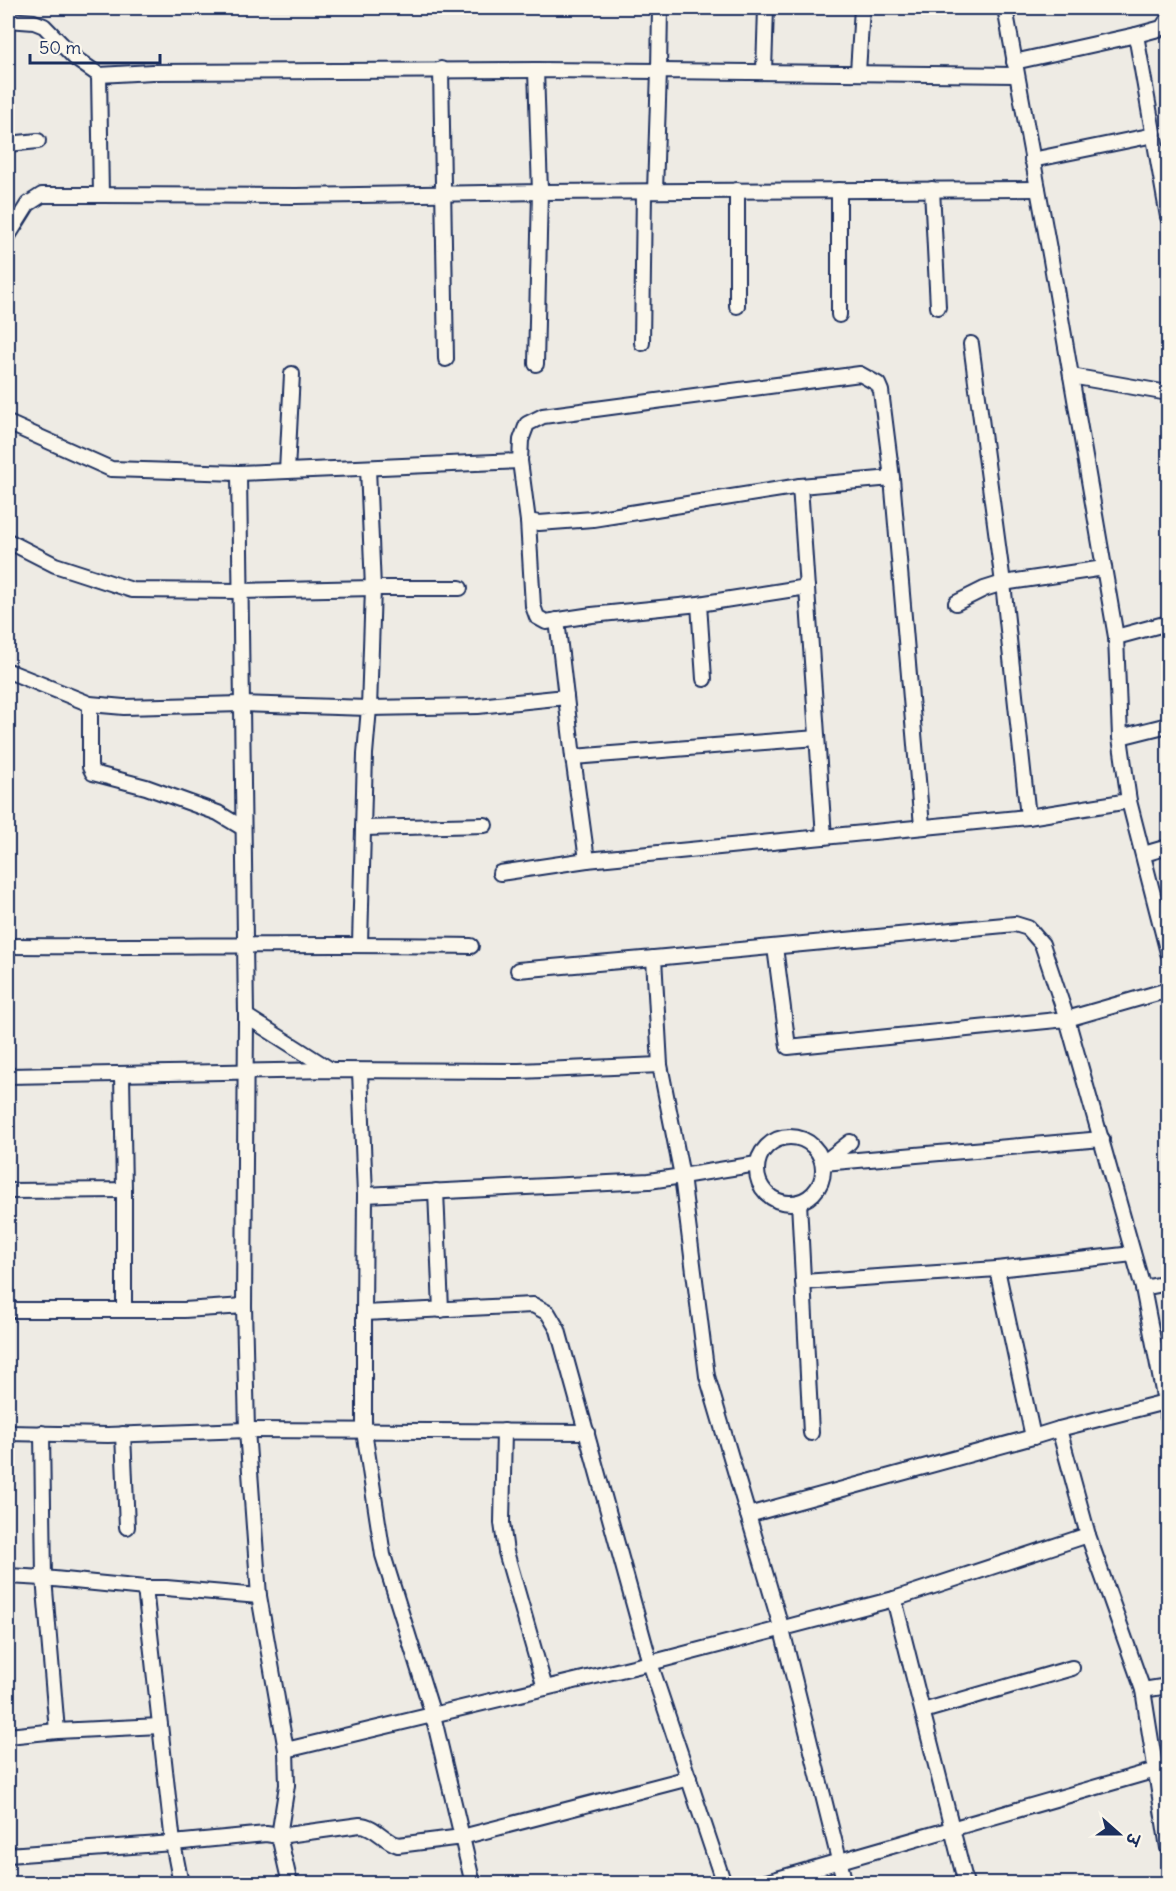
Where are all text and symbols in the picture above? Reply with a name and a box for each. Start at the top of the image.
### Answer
scale bar [30,27,160,65]
text: 50 m [39,36,81,59]
north arrow [1089,1804,1149,1864]
text: उ [1121,1829,1145,1849]

